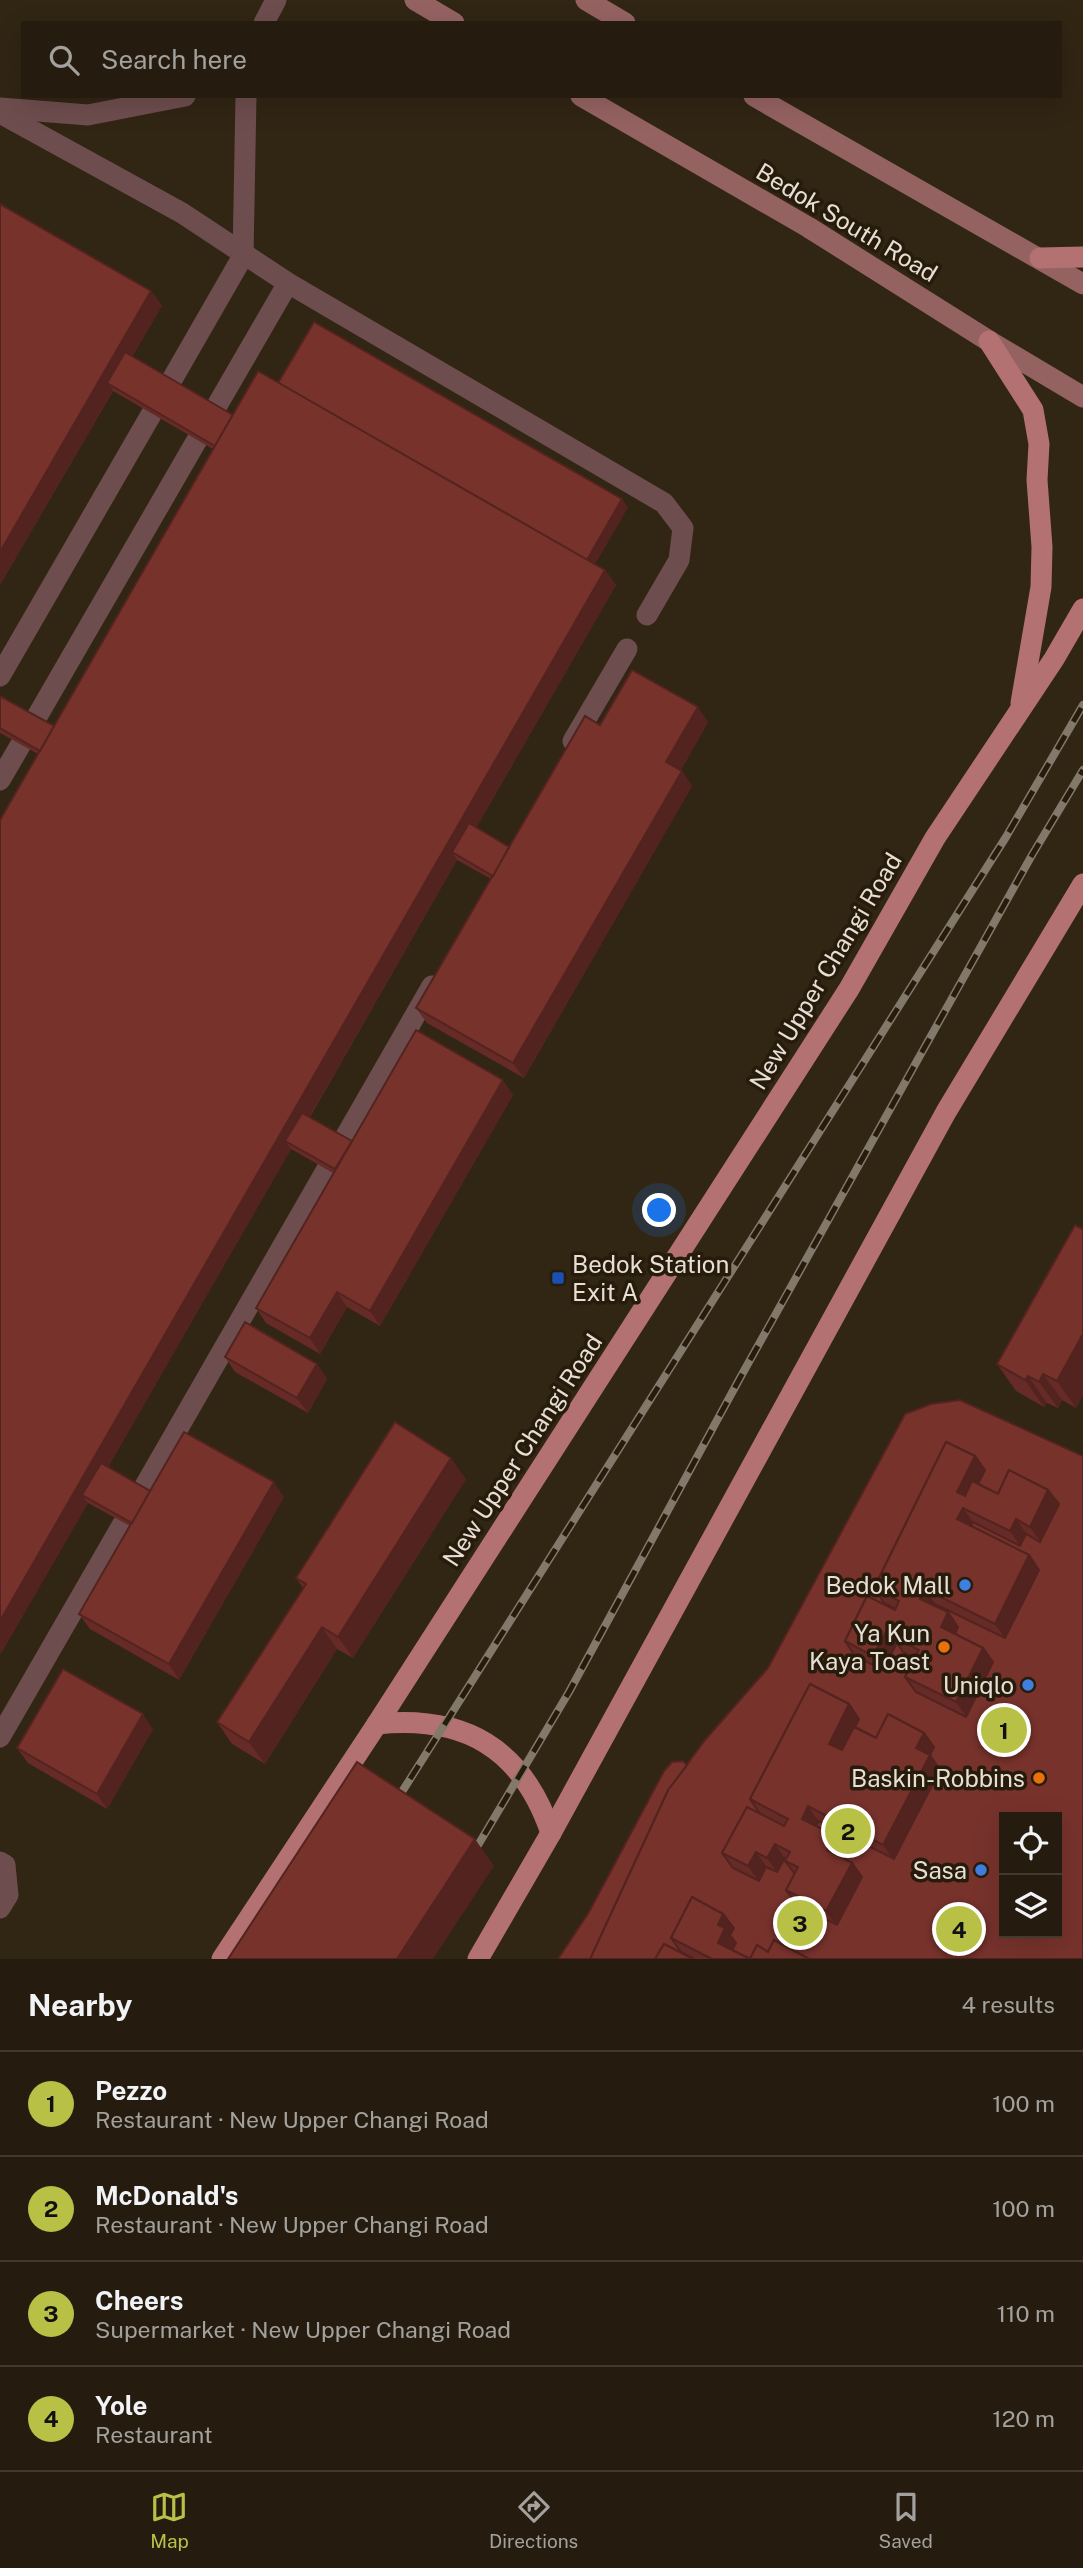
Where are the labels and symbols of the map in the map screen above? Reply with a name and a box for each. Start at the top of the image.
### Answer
street label: Bedok South Road [751,157,943,287]
street label: New Upper Changi Road [743,848,907,1094]
your location [642,1193,676,1227]
place label: Bedok Station Exit A [572,1250,729,1306]
marker: Bedok Station Exit A [550,1270,566,1286]
street label: New Upper Changi Road [436,1329,608,1571]
place label: Bedok Mall [825,1571,951,1599]
marker: Bedok Mall [957,1577,973,1593]
place label: Ya Kun Kaya Toast [809,1619,930,1675]
marker: Ya Kun Kaya Toast [936,1639,952,1655]
place label: Uniqlo [943,1671,1014,1699]
marker: Uniqlo [1020,1677,1036,1693]
pin: 1 [981,1704,1027,1756]
place label: Baskin-Robbins [851,1764,1025,1792]
marker: Baskin-Robbins [1031,1770,1047,1786]
pin: 2 [825,1805,871,1857]
place label: Sasa [912,1856,967,1884]
marker: Sasa [973,1862,989,1878]
pin: 3 [777,1897,823,1949]
pin: 4 [936,1903,982,1955]

